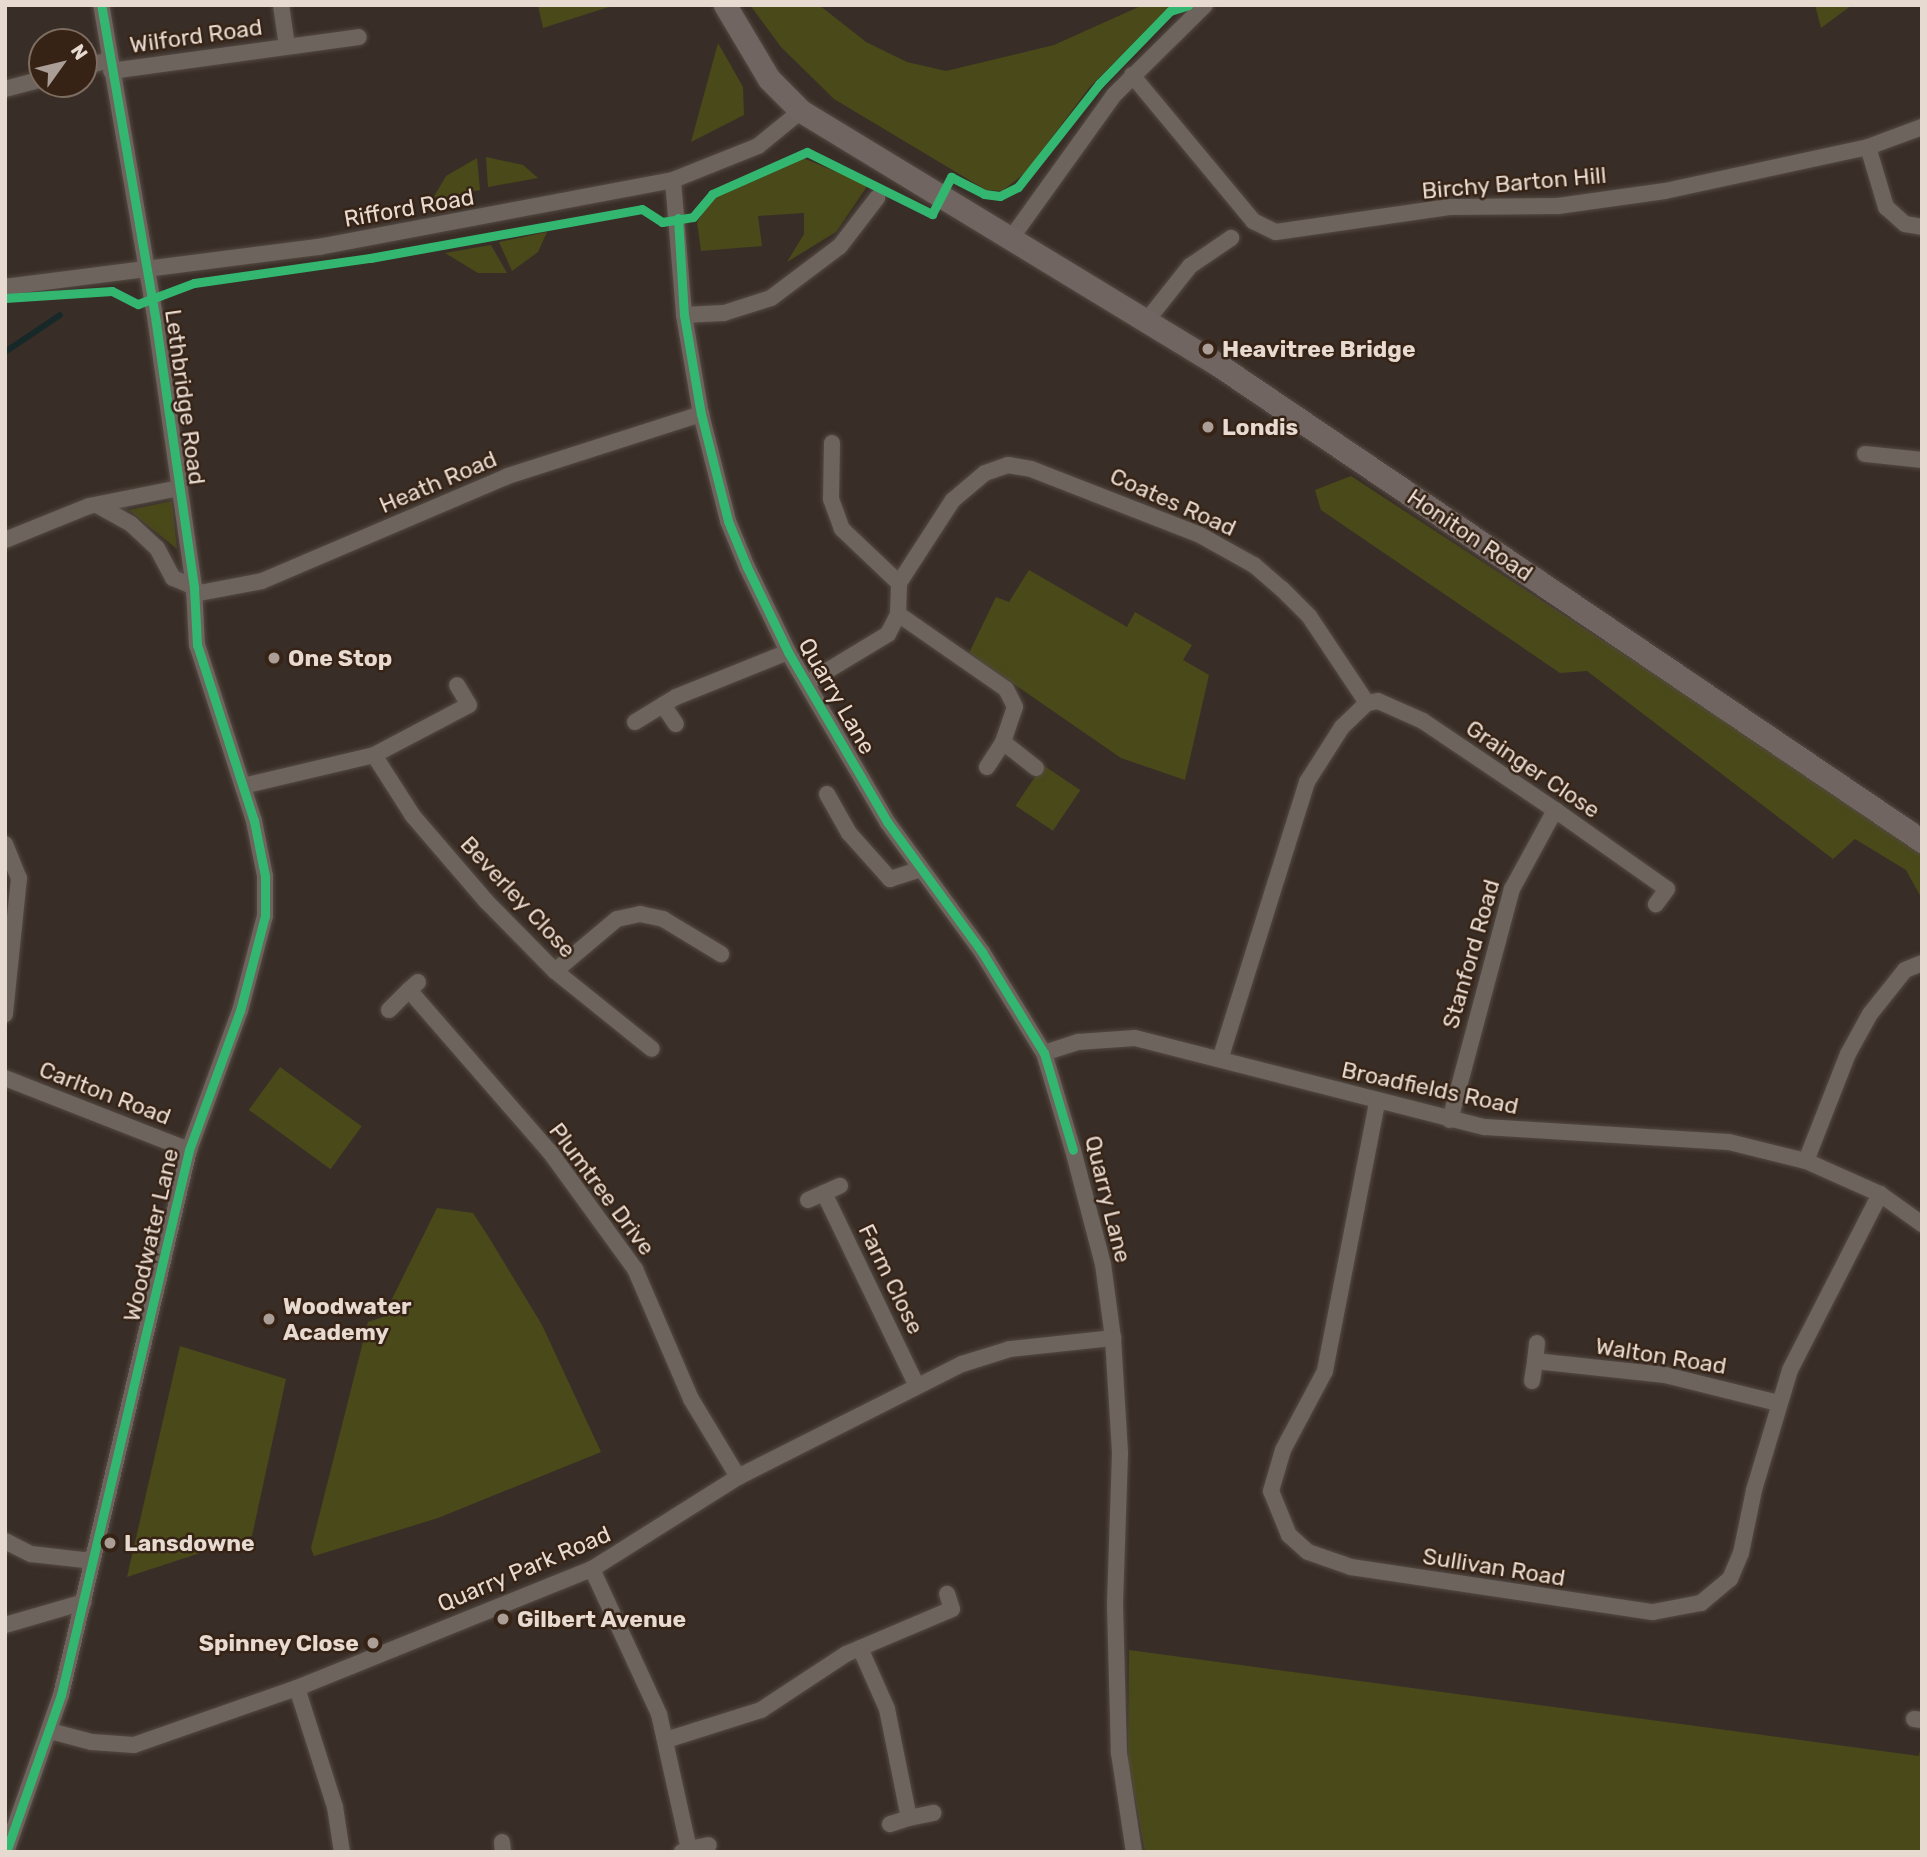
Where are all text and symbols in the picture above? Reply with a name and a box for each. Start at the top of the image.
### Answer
street label: Wilford Road [128,13,264,59]
north arrow [28,28,98,98]
text: N [66,40,93,64]
street label: Birchy Barton Hill [1420,161,1608,205]
street label: Rifford Road [342,183,476,233]
street label: Lethbridge Road [159,307,211,487]
place label: Heavitree Bridge [1222,335,1416,363]
marker: Heavitree Bridge [1200,341,1216,357]
place label: Londis [1222,413,1298,441]
marker: Londis [1200,419,1216,435]
street label: Heath Road [375,445,501,519]
street label: Coates Road [1106,462,1240,542]
street label: Honiton Road [1402,483,1538,587]
street label: Quarry Lane [792,633,882,759]
place label: One Stop [288,644,392,672]
marker: One Stop [266,650,282,666]
street label: Grainger Close [1461,714,1605,824]
street label: Beverley Close [454,830,582,964]
street label: Stanford Road [1437,876,1505,1032]
street label: Carlton Road [35,1055,175,1131]
street label: Broadfields Road [1339,1056,1521,1120]
street label: Plumtree Drive [543,1117,661,1261]
street label: Quarry Lane [1079,1132,1137,1266]
street label: Woodwater Lane [118,1145,184,1325]
street label: Farm Close [853,1219,929,1339]
place label: Woodwater Academy [283,1292,411,1346]
marker: Woodwater Academy [261,1311,277,1327]
street label: Walton Road [1593,1332,1729,1380]
street label: Quarry Park Road [433,1520,615,1618]
place label: Lansdowne [124,1529,255,1557]
marker: Lansdowne [102,1535,118,1551]
street label: Sullivan Road [1421,1542,1567,1592]
place label: Gilbert Avenue [517,1605,687,1633]
marker: Gilbert Avenue [495,1611,511,1627]
place label: Spinney Close [198,1629,359,1657]
marker: Spinney Close [365,1635,381,1651]

